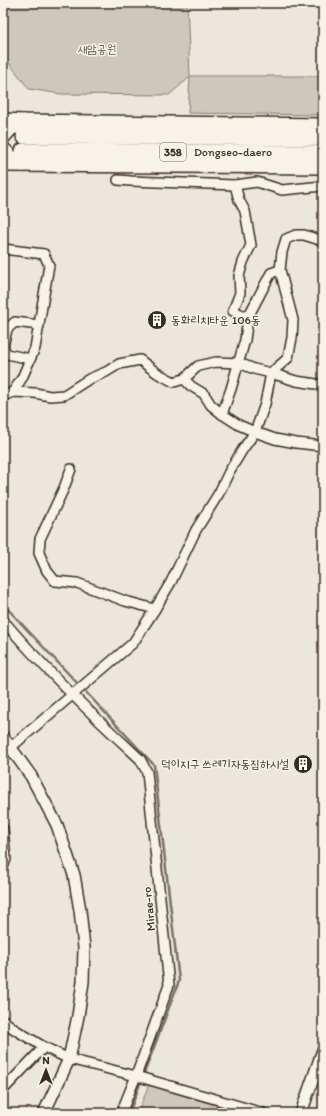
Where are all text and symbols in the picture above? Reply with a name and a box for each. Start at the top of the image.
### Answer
park label: 새암공원 [78,42,116,56]
road number: 358 [160,143,186,161]
street label: Dongseo-daero [194,145,272,159]
building icon: 동화리치타운 106동 [146,309,168,331]
place label: 동화리치타운 106동 [171,313,261,327]
building icon: 덕이지구 쓰레기자동집하시설 [292,753,314,775]
place label: 덕이지구 쓰레기자동집하시설 [161,757,289,771]
street label: Mirae-ro [140,886,158,932]
north arrow [26,1050,66,1090]
text: N [42,1054,50,1067]

